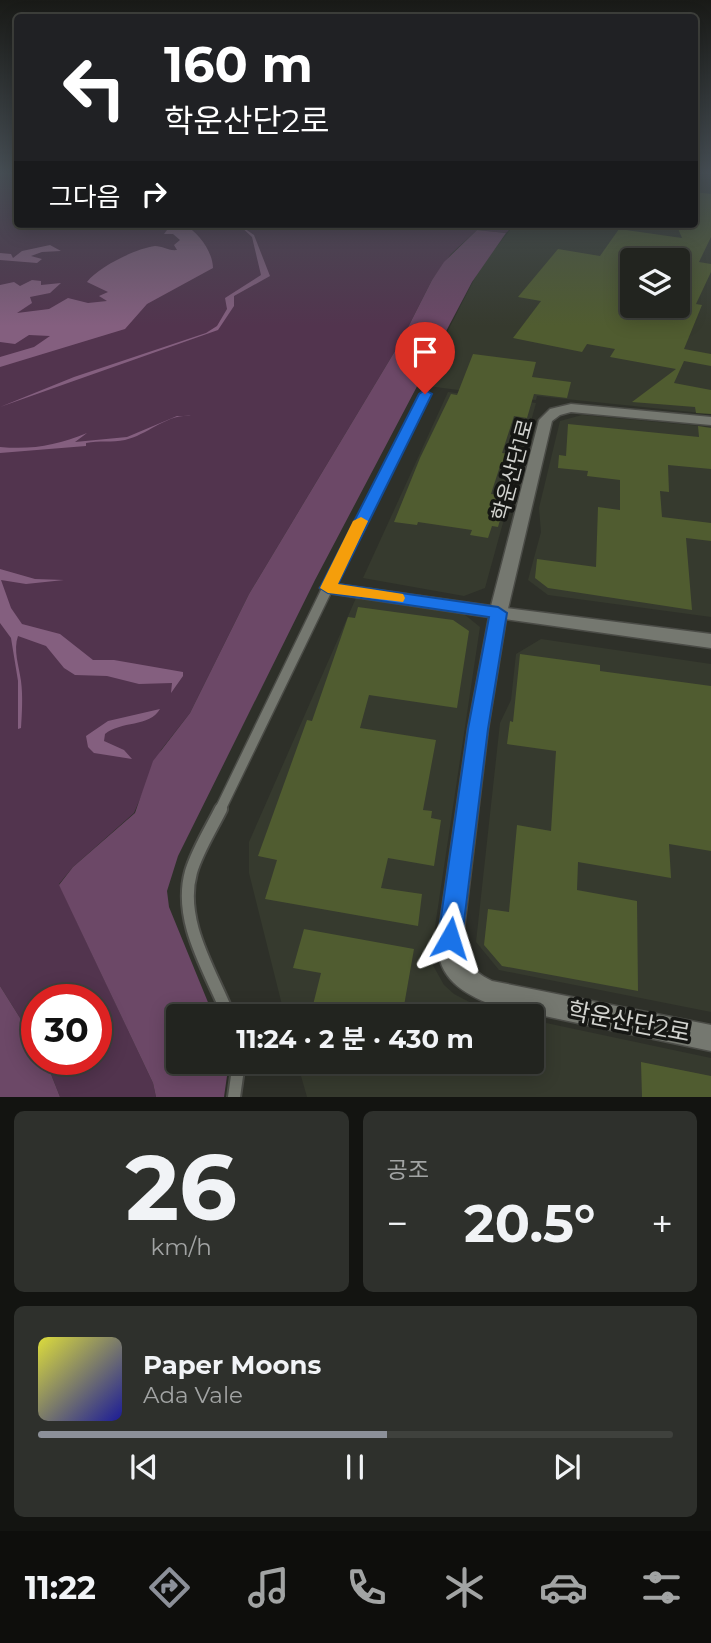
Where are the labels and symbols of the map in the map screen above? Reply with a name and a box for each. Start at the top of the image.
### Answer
pin [395,322,455,394]
street label: 학운산단1로 [487,416,538,523]
position arrow [413,901,487,975]
speed limit sign: 30 [21,984,112,1075]
street label: 학운산단2로 [565,995,693,1048]

